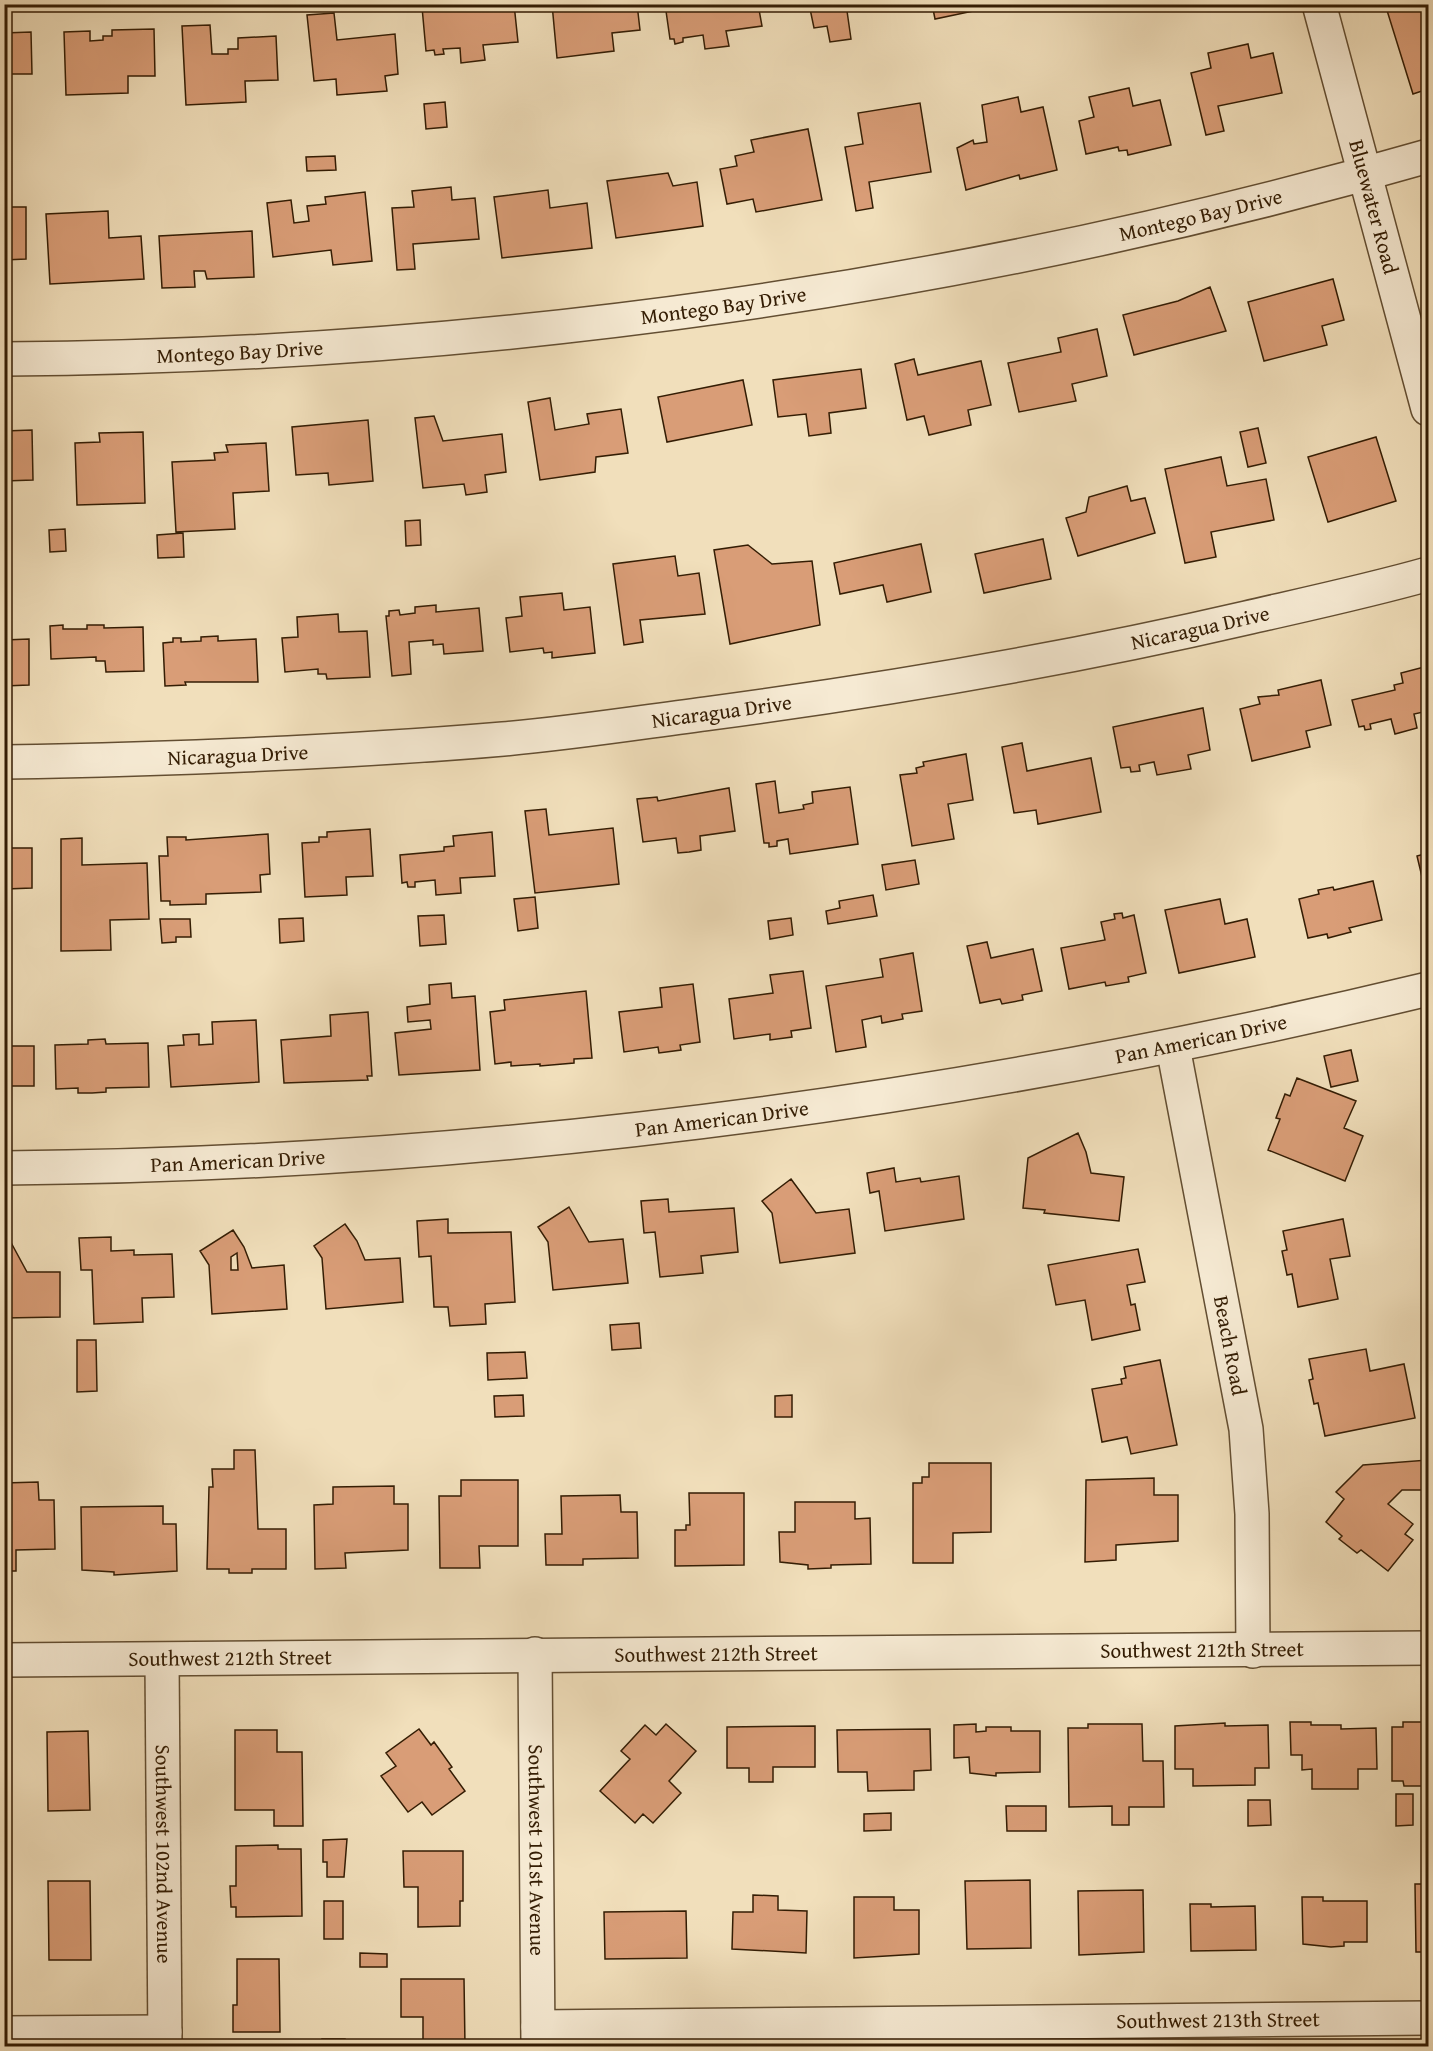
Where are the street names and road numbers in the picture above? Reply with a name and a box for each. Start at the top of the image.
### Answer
street label: Bluewater Road [1341,136,1407,278]
street label: Montego Bay Drive [1116,180,1286,249]
street label: Montego Bay Drive [639,278,809,332]
street label: Montego Bay Drive [156,332,324,371]
street label: Nicaragua Drive [1128,597,1272,658]
street label: Nicaragua Drive [650,686,794,736]
street label: Nicaragua Drive [167,736,309,773]
street label: Pan American Drive [1112,1006,1290,1071]
street label: Pan American Drive [633,1092,811,1145]
street label: Pan American Drive [150,1141,326,1180]
street label: Beach Road [1206,1293,1255,1399]
street label: Southwest 212th Street [1100,1633,1305,1666]
street label: Southwest 212th Street [614,1637,819,1670]
street label: Southwest 212th Street [128,1641,333,1674]
street label: Southwest 102nd Avenue [148,1744,180,1964]
street label: Southwest 101st Avenue [521,1744,553,1956]
street label: Southwest 213th Street [1116,2003,1321,2036]

